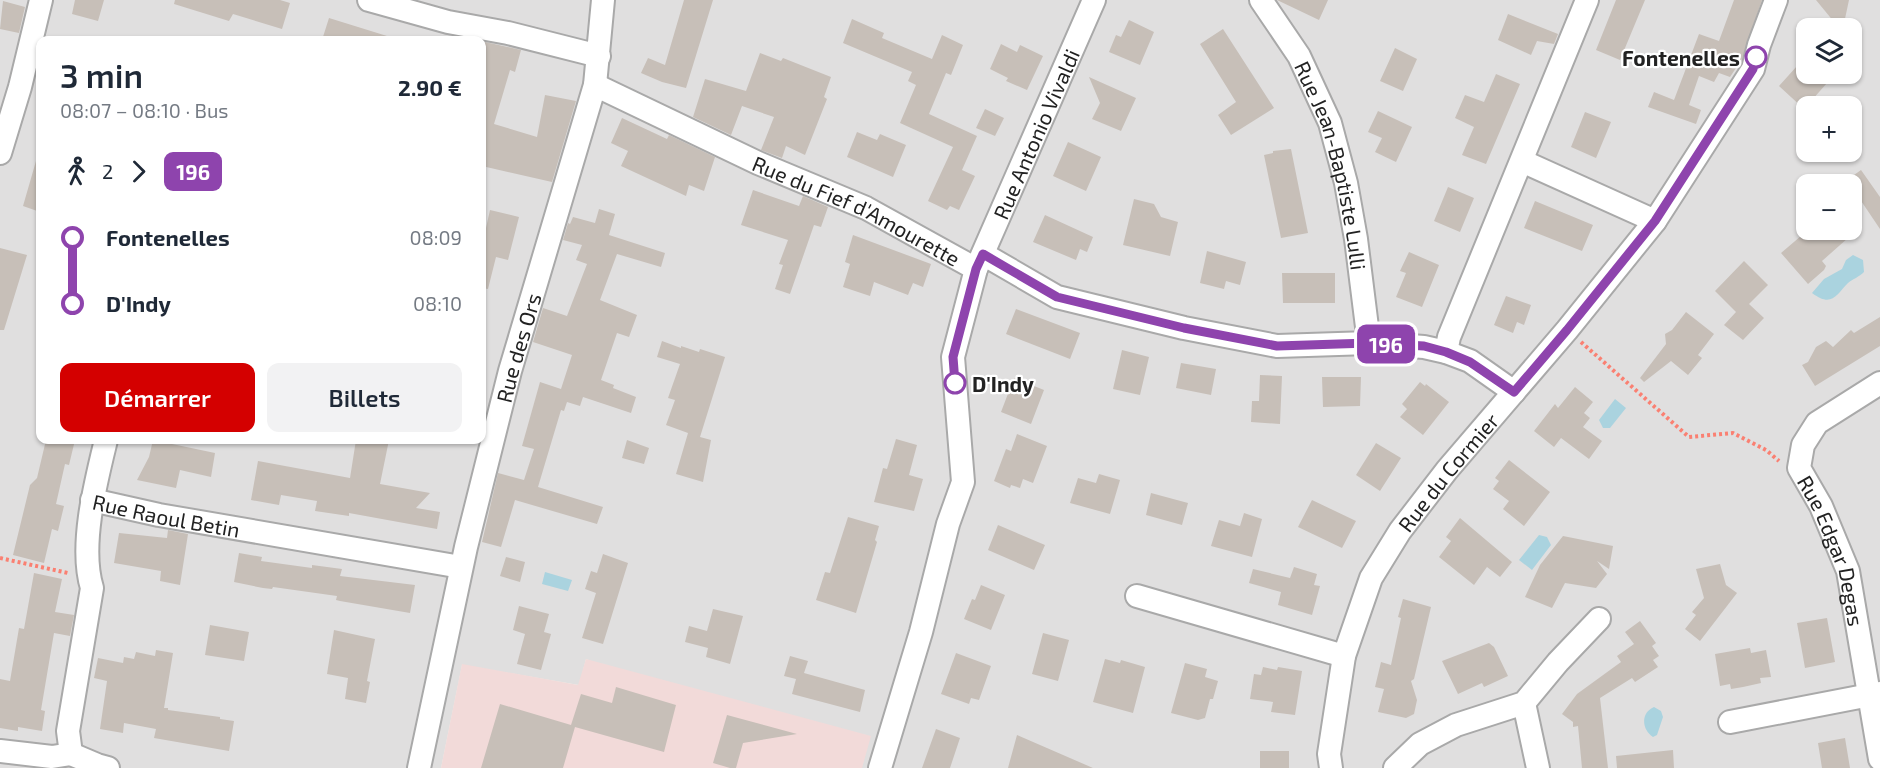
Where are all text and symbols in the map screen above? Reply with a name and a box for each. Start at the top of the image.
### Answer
map controls [1796,18,1862,240]
button: layers [1796,18,1862,84]
street label: Rue Antonio Vivaldi [987,45,1084,223]
place label: Fontenelles [1622,45,1740,70]
marker: Fontenelles [1745,46,1767,68]
text: 3 min [60,55,143,95]
street label: Rue Jean-Baptiste Lulli [1290,57,1372,271]
text: 2.90 € [398,74,462,100]
button: + [1796,96,1862,162]
text: 08:07 – 08:10 · Bus [60,98,229,122]
street label: Rue du Fief d'Amourette [749,150,965,270]
icon: walk [60,155,93,188]
icon: forward [122,155,155,188]
text: 2 [102,159,113,183]
text: 196 [176,159,210,184]
button: − [1796,174,1862,240]
text: Fontenelles [106,224,230,250]
text: 08:09 [410,225,462,249]
text: D'Indy [106,290,171,316]
street label: Rue des Ors [490,290,545,405]
text: 08:10 [413,291,462,315]
line badge: 196 [1352,324,1420,364]
text: 196 [1369,332,1403,357]
button: Démarrer [60,363,255,432]
button: Billets [267,363,462,432]
place label: D'Indy [972,371,1034,397]
marker: D'Indy [944,372,966,394]
street label: Rue du Cormier [1392,407,1503,536]
street label: Rue Edgar Degas [1793,471,1870,628]
street label: Rue Raoul Betin [90,488,242,541]

